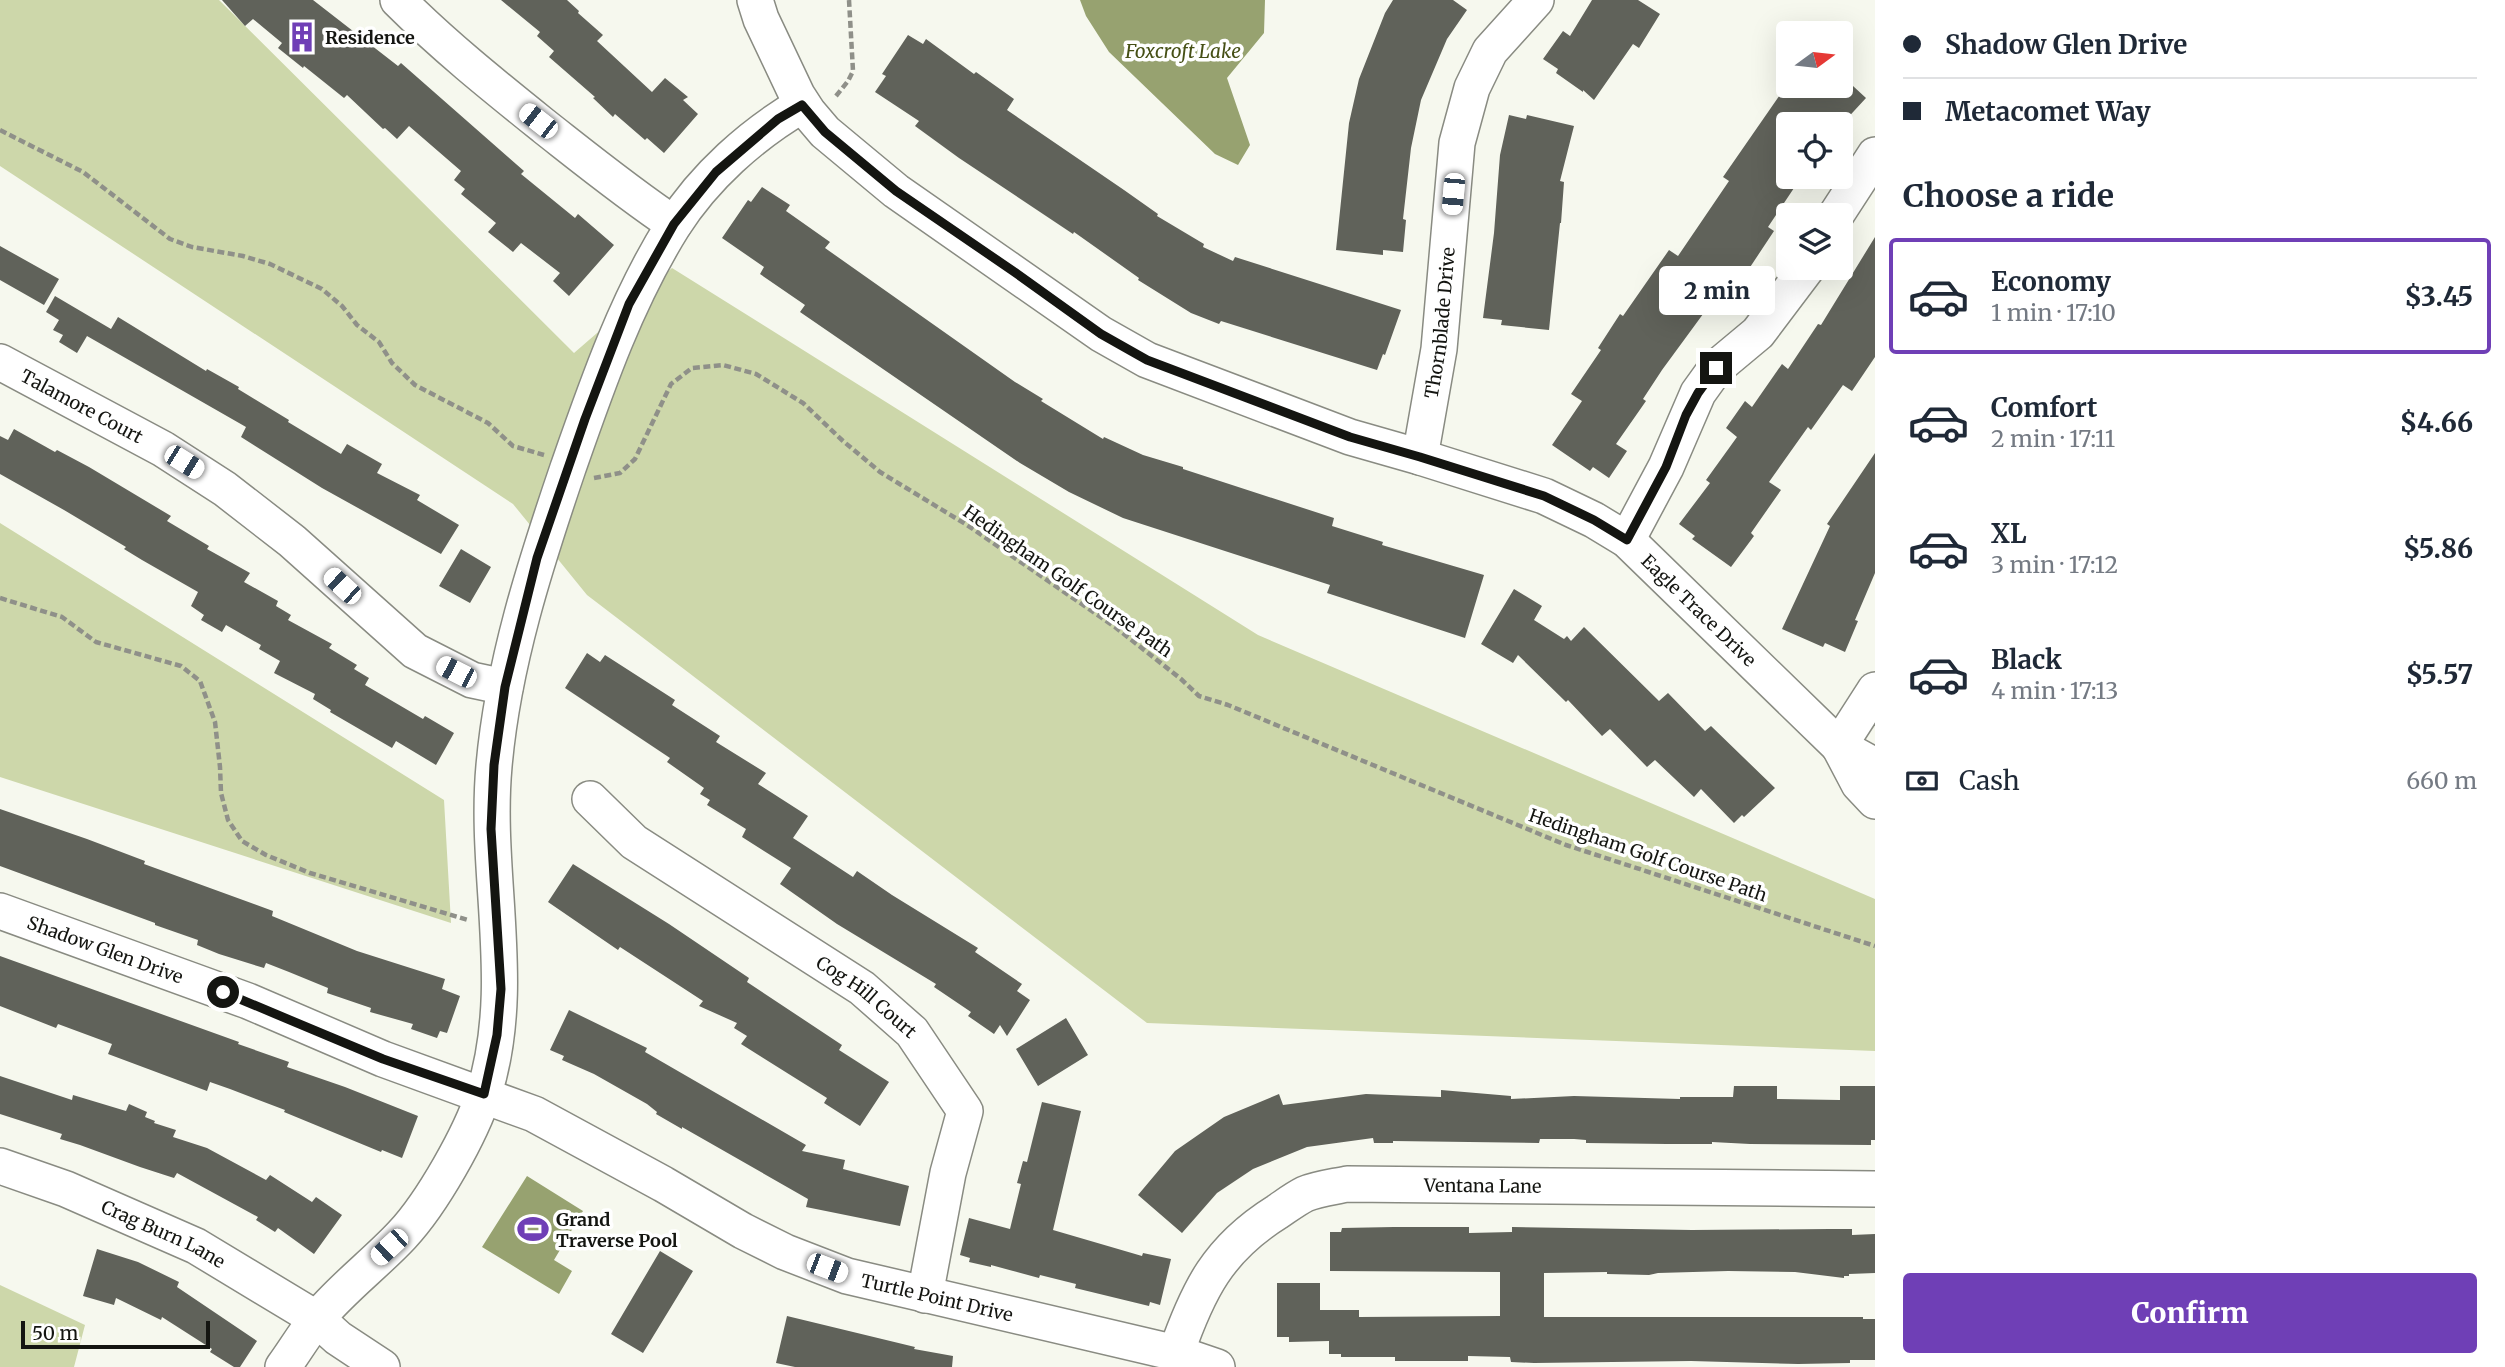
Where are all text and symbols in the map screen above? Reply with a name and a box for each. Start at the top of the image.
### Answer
building icon: Residence [285,20,319,54]
north arrow [1776,21,1853,98]
map controls [1776,21,1853,280]
place label: Residence [325,26,415,49]
text: Shadow Glen Drive [1945,28,2187,61]
water label: Foxcroft Lake [1124,39,1241,63]
text: Metacomet Way [1945,95,2151,128]
car [515,100,562,142]
button: locate [1776,112,1853,189]
car [1441,172,1466,216]
text: Choose a ride [1903,176,2114,216]
button: layers [1776,203,1853,280]
street label: Thornblade Drive [1419,246,1459,400]
icon: car [1907,265,1970,328]
text: Economy [1991,265,2111,298]
callout: 2 min [1658,266,1774,316]
text: 2 min [1684,276,1750,305]
text: $3.45 [2405,280,2473,313]
text: 1 min · 17:10 [1991,298,2116,327]
route end [1700,352,1732,384]
street label: Talamore Court [17,364,147,448]
icon: car [1907,391,1970,454]
text: Comfort [1991,391,2097,424]
text: $4.66 [2400,406,2473,439]
text: 2 min · 17:11 [1991,424,2115,453]
car [161,442,208,482]
street label: Hedingham Golf Course Path [959,500,1177,662]
icon: car [1907,517,1970,580]
text: XL [1991,517,2027,550]
text: $5.86 [2403,532,2473,565]
street label: Eagle Trace Drive [1637,549,1761,671]
text: 3 min · 17:12 [1991,550,2118,579]
car [320,564,365,608]
icon: car [1907,643,1970,706]
text: Black [1991,643,2062,676]
car [433,653,480,691]
text: $5.57 [2406,658,2473,691]
text: 4 min · 17:13 [1991,676,2118,705]
icon: cash [1903,762,1941,800]
text: Cash [1959,764,2020,797]
text: 660 m [2406,766,2477,795]
street label: Hedingham Golf Course Path [1526,803,1770,907]
street label: Shadow Glen Drive [24,910,186,988]
street label: Cog Hill Court [812,950,922,1042]
route start [207,976,239,1008]
street label: Ventana Lane [1423,1173,1542,1197]
street label: Crag Burn Lane [98,1194,230,1273]
place label: Grand Traverse Pool [556,1208,678,1252]
sports icon: Grand Traverse Pool [516,1212,550,1246]
car [367,1225,412,1269]
car [804,1251,851,1285]
street label: Turtle Point Drive [859,1268,1015,1326]
button: Confirm [1903,1273,2477,1353]
scale bar [21,1318,210,1350]
text: 50 m [32,1321,78,1345]

